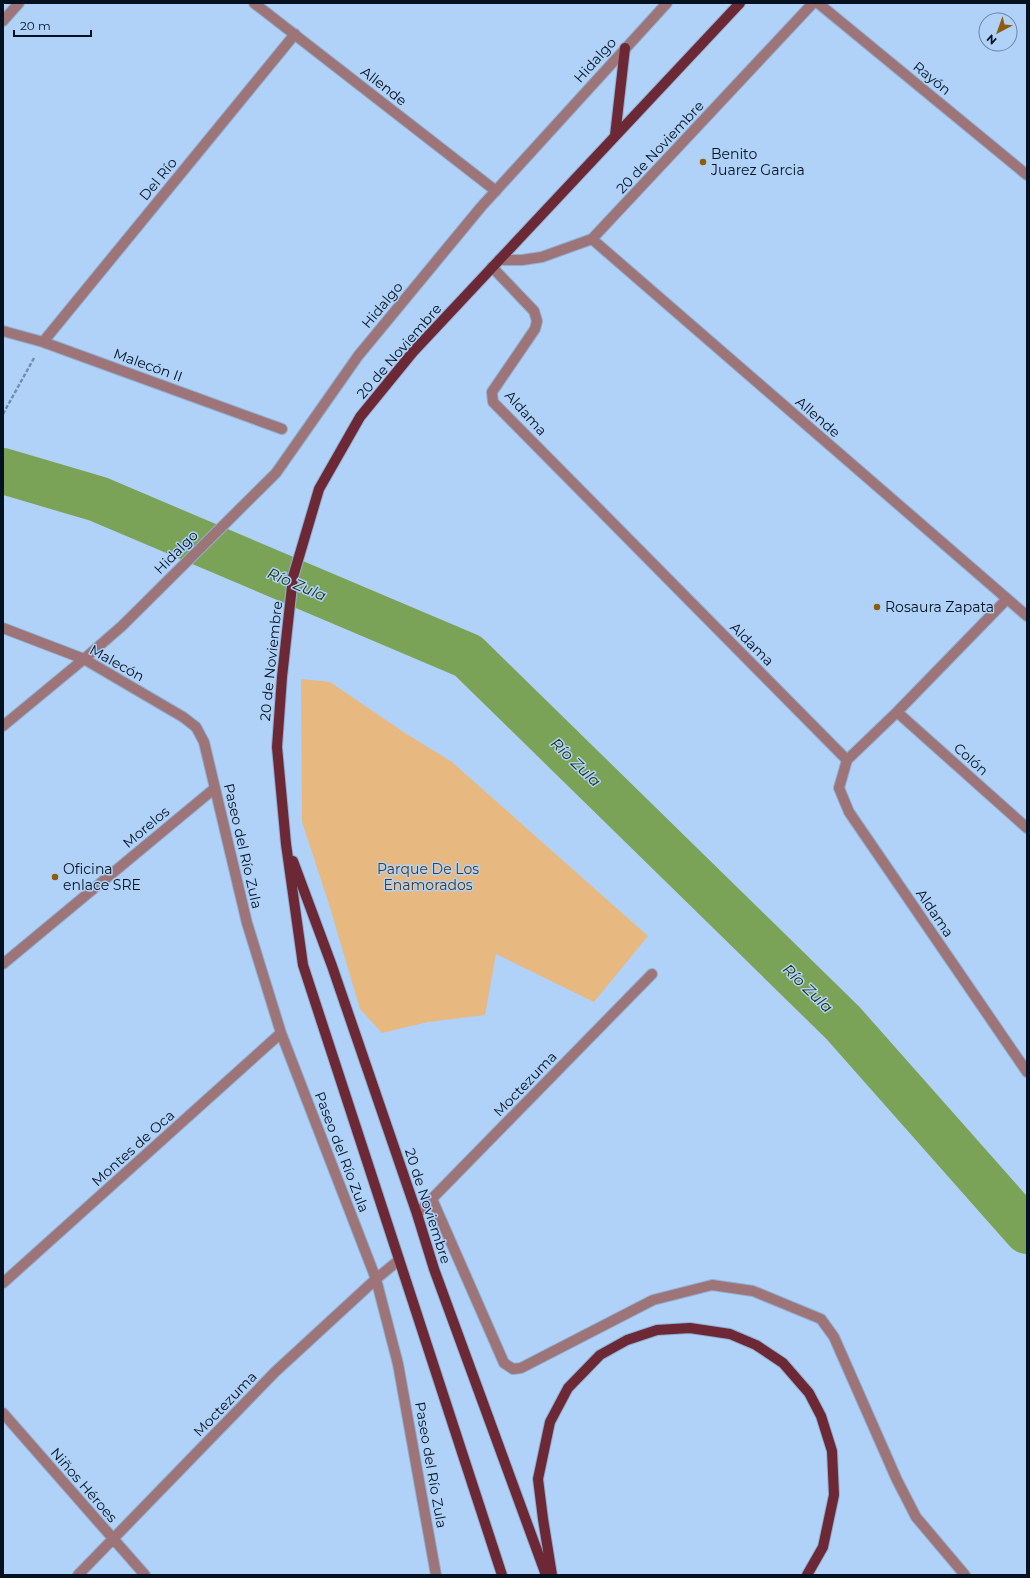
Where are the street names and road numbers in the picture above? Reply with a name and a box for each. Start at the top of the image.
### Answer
street label: Hidalgo [570,33,620,86]
street label: Rayón [909,57,955,99]
street label: Allende [357,62,411,110]
street label: 20 de Noviembre [612,97,708,197]
street label: Del Río [135,154,181,204]
street label: Hidalgo [357,278,407,332]
street label: 20 de Noviembre [353,300,445,402]
street label: Malecón II [111,344,185,386]
street label: Aldama [501,387,551,439]
street label: Allende [792,393,844,441]
street label: Hidalgo [150,526,202,578]
street label: 20 de Noviembre [256,600,286,722]
street label: Aldama [726,618,778,670]
street label: Malecón [86,641,148,685]
street label: Colón [950,739,992,779]
street label: Paseo del Río Zula [220,782,266,910]
street label: Morelos [119,802,173,852]
street label: Aldama [912,885,958,941]
street label: Moctezuma [489,1048,561,1120]
street label: Paseo del Río Zula [311,1089,373,1215]
street label: Montes de Oca [88,1106,178,1190]
street label: 20 de Noviembre [401,1146,455,1266]
street label: Moctezuma [189,1368,261,1440]
street label: Paseo del Río Zula [411,1400,451,1530]
street label: Niños Héroes [47,1444,121,1526]

